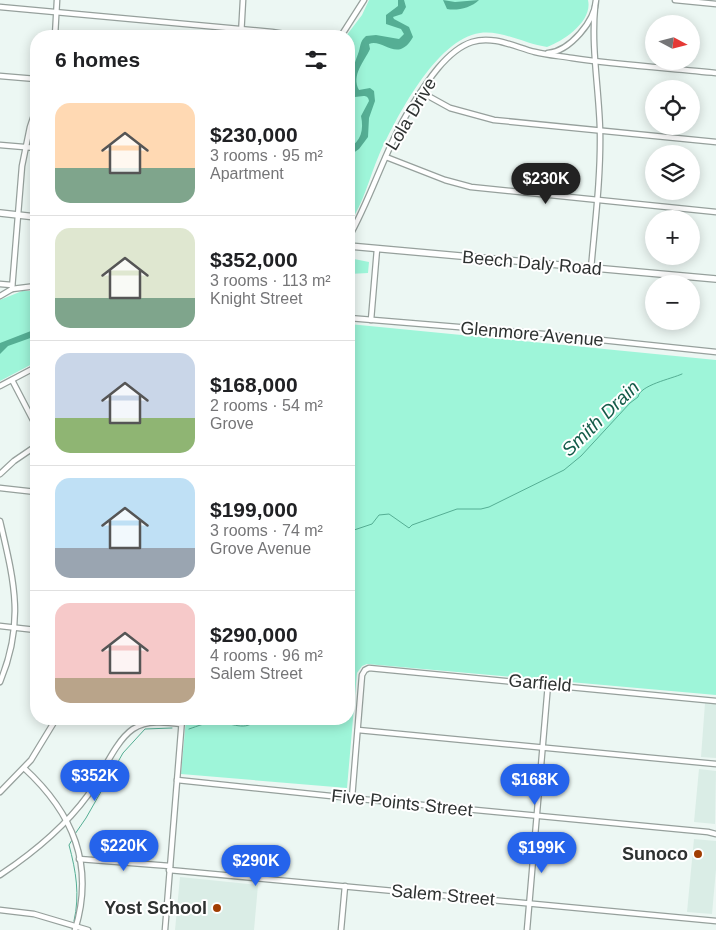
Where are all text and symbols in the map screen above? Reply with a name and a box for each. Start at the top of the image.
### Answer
north arrow [645,15,700,70]
map controls [645,15,700,330]
icon: filters [302,46,330,74]
text: 6 homes [55,48,140,71]
street label: Lola Drive [382,74,440,154]
button: locate [645,80,700,135]
icon: home [95,123,155,183]
text: $230,000 [210,123,298,146]
button: layers [645,145,700,200]
text: 3 rooms · 95 m² [210,147,323,164]
pin: $230K [511,162,581,205]
text: Apartment [210,165,284,182]
text: $230K [522,170,570,187]
button: + [645,210,700,265]
street label: Beech Daly Road [461,247,603,279]
icon: home [95,248,155,308]
text: $352,000 [210,248,298,271]
text: 3 rooms · 113 m² [210,272,331,289]
button: − [645,275,700,330]
text: Knight Street [210,290,303,307]
street label: Glenmore Avenue [460,318,604,350]
icon: home [95,373,155,433]
text: $168,000 [210,373,298,396]
water label: Smith Drain [557,376,643,460]
text: 2 rooms · 54 m² [210,397,323,414]
text: Grove [210,415,254,432]
icon: home [95,498,155,558]
text: $199,000 [210,498,298,521]
text: 3 rooms · 74 m² [210,522,323,539]
text: Grove Avenue [210,540,311,557]
icon: home [95,623,155,683]
text: $290,000 [210,623,298,646]
text: 4 rooms · 96 m² [210,647,323,664]
text: Salem Street [210,665,302,682]
street label: Garfield [508,670,572,696]
pin: $352K [60,760,130,802]
pin: $168K [500,764,570,806]
text: $352K [71,767,119,784]
text: $168K [511,771,559,788]
street label: Five Points Street [330,786,474,820]
pin: $220K [89,830,159,872]
pin: $199K [507,832,577,874]
text: $220K [100,837,148,854]
text: $199K [518,839,566,856]
pin: $290K [221,844,291,887]
place label: Sunoco [622,844,688,864]
marker: Sunoco [692,848,704,860]
text: $290K [232,852,280,869]
street label: Salem Street [390,881,496,909]
place label: Yost School [104,898,207,918]
marker: Yost School [211,902,223,914]

